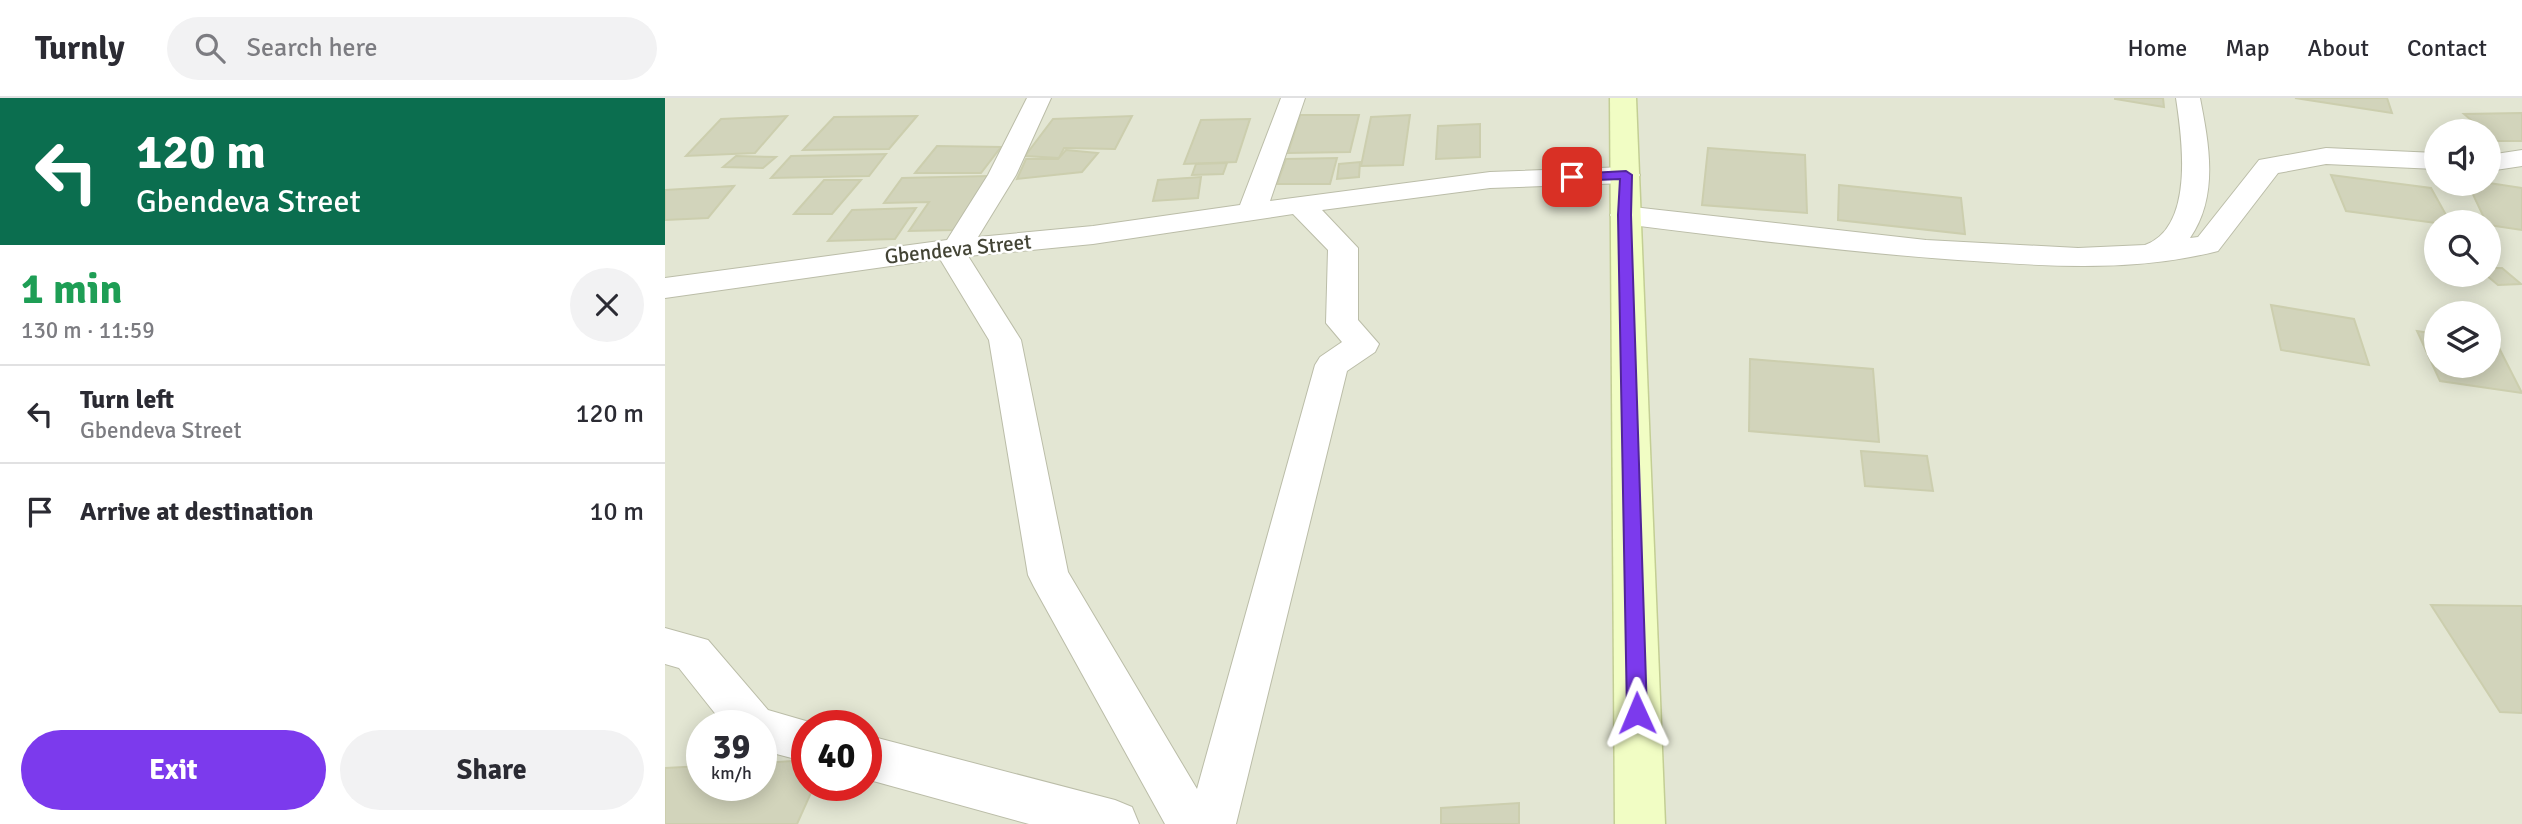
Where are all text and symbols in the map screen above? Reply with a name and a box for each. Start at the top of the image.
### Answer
search box [167,17,657,80]
text: Turnly [35,28,125,69]
icon: search [191,29,229,67]
text: Search here [247,32,378,64]
text: Home [2127,33,2187,63]
text: Map [2225,33,2270,63]
text: About [2308,33,2369,63]
text: Contact [2407,33,2487,63]
map controls [2424,119,2501,378]
button: sound [2424,119,2501,196]
text: 120 m [136,122,266,182]
icon: left [21,126,112,217]
pin [1542,147,1602,207]
icon: arrive [1553,158,1591,196]
text: Gbendeva Street [136,182,361,221]
button: search [2424,210,2501,287]
street label: Gbendeva Street [883,228,1033,270]
text: 1 min [21,264,122,315]
button: close [570,268,644,342]
button: layers [2424,301,2501,378]
text: 130 m · 11:59 [21,316,155,345]
text: Turn left [80,384,174,416]
icon: left [21,395,59,433]
text: 120 m [575,398,644,430]
text: Gbendeva Street [80,416,242,445]
icon: arrive [21,493,59,531]
text: Arrive at destination [80,496,313,528]
text: 10 m [589,496,644,528]
position arrow [1600,676,1674,750]
speed limit sign: 40 [791,710,882,801]
text: 39 [713,725,750,768]
button: Exit [21,730,326,810]
button: Share [340,730,644,810]
text: km/h [711,762,752,784]

